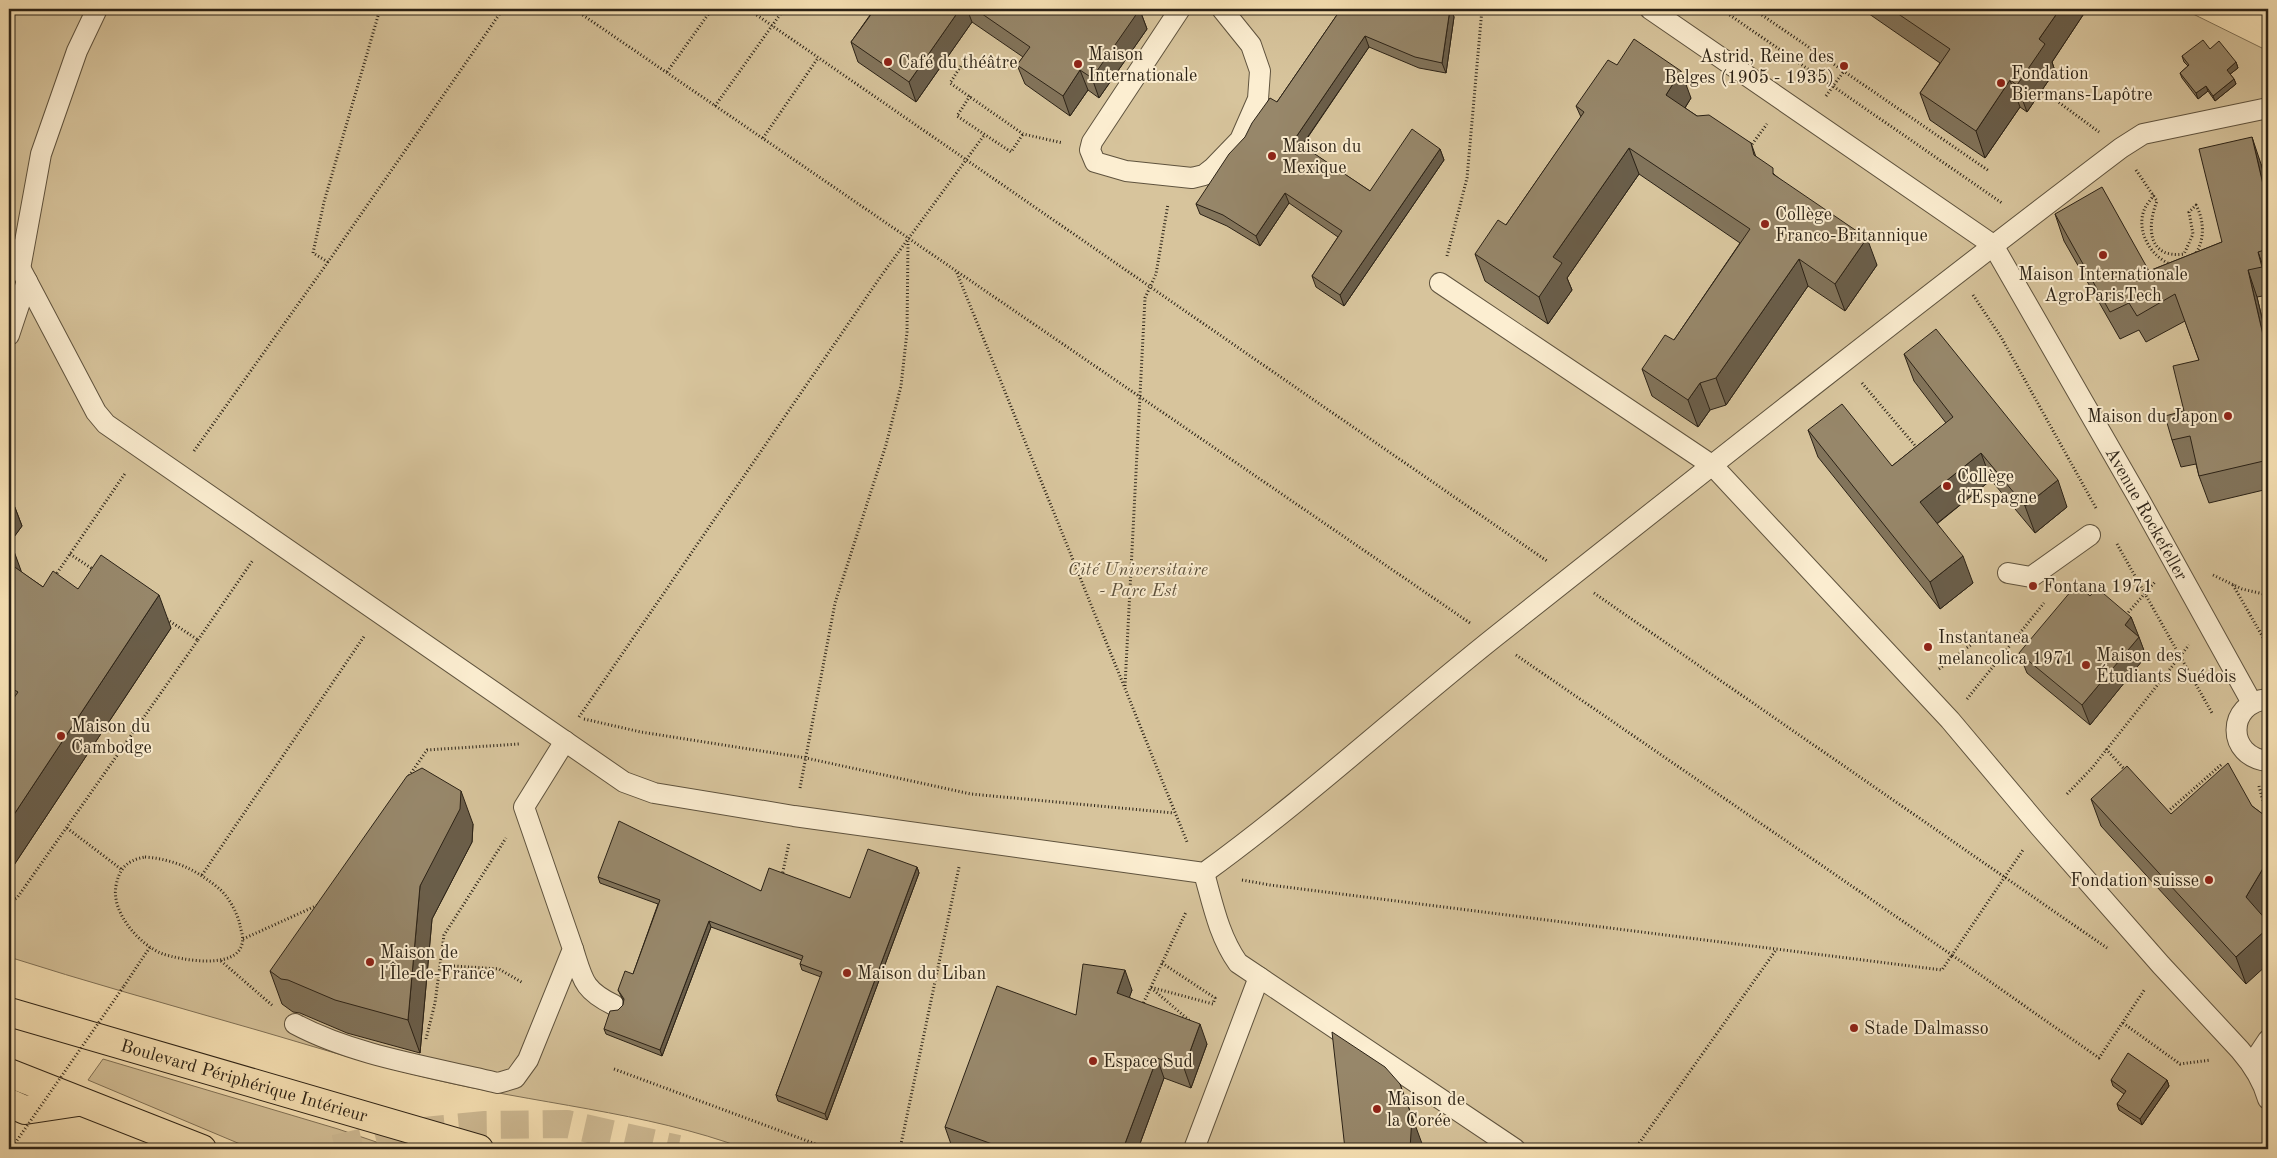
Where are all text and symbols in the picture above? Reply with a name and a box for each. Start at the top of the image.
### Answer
place label: Maison Internationale [1088,46,1197,85]
place label: Astrid, Reine des Belges (1905 - 1935) [1664,48,1834,87]
place label: Café du théâtre [898,54,1017,72]
marker: Café du théâtre [882,56,894,68]
marker: Maison Internationale [1072,58,1084,70]
marker: Astrid, Reine des Belges (1905 - 1935) [1838,60,1850,72]
place label: Fondation Biermans-Lapôtre [2011,65,2152,104]
marker: Fondation Biermans-Lapôtre [1995,77,2007,89]
place label: Maison du Mexique [1282,138,1362,177]
marker: Maison du Mexique [1266,150,1278,162]
place label: Collège Franco-Britannique [1775,206,1928,245]
marker: Collège Franco-Britannique [1759,218,1771,230]
marker: Maison Internationale AgroParisTech [2097,249,2109,261]
place label: Maison Internationale AgroParisTech [2018,266,2188,305]
place label: Maison du Japon [2087,408,2218,426]
marker: Maison du Japon [2222,410,2234,422]
street label: Avenue Rockefeller [2101,445,2191,584]
place label: Collège d'Espagne [1957,468,2037,507]
marker: Collège d'Espagne [1941,480,1953,492]
park label: Cité Universitaire - Parc Est [1068,561,1208,600]
place label: Fontana 1971 [2043,578,2153,596]
marker: Fontana 1971 [2027,580,2039,592]
place label: Instantanea melancolica 1971 [1938,629,2074,668]
marker: Instantanea melancolica 1971 [1922,641,1934,653]
place label: Maison des Étudiants Suédois [2096,647,2237,686]
marker: Maison des Étudiants Suédois [2080,659,2092,671]
place label: Maison du Cambodge [71,718,152,757]
marker: Maison du Cambodge [55,730,67,742]
place label: Fondation suisse [2070,872,2199,890]
marker: Fondation suisse [2203,874,2215,886]
place label: Maison de l'Île-de-France [380,944,495,983]
marker: Maison de l'Île-de-France [364,956,376,968]
place label: Maison du Liban [857,965,986,983]
marker: Maison du Liban [841,967,853,979]
place label: Stade Dalmasso [1864,1020,1989,1038]
marker: Stade Dalmasso [1848,1022,1860,1034]
street label: Boulevard Périphérique Intérieur [118,1037,370,1126]
place label: Espace Sud [1103,1053,1193,1071]
marker: Espace Sud [1087,1055,1099,1067]
place label: Maison de la Corée [1387,1091,1465,1130]
marker: Maison de la Corée [1371,1103,1383,1115]

